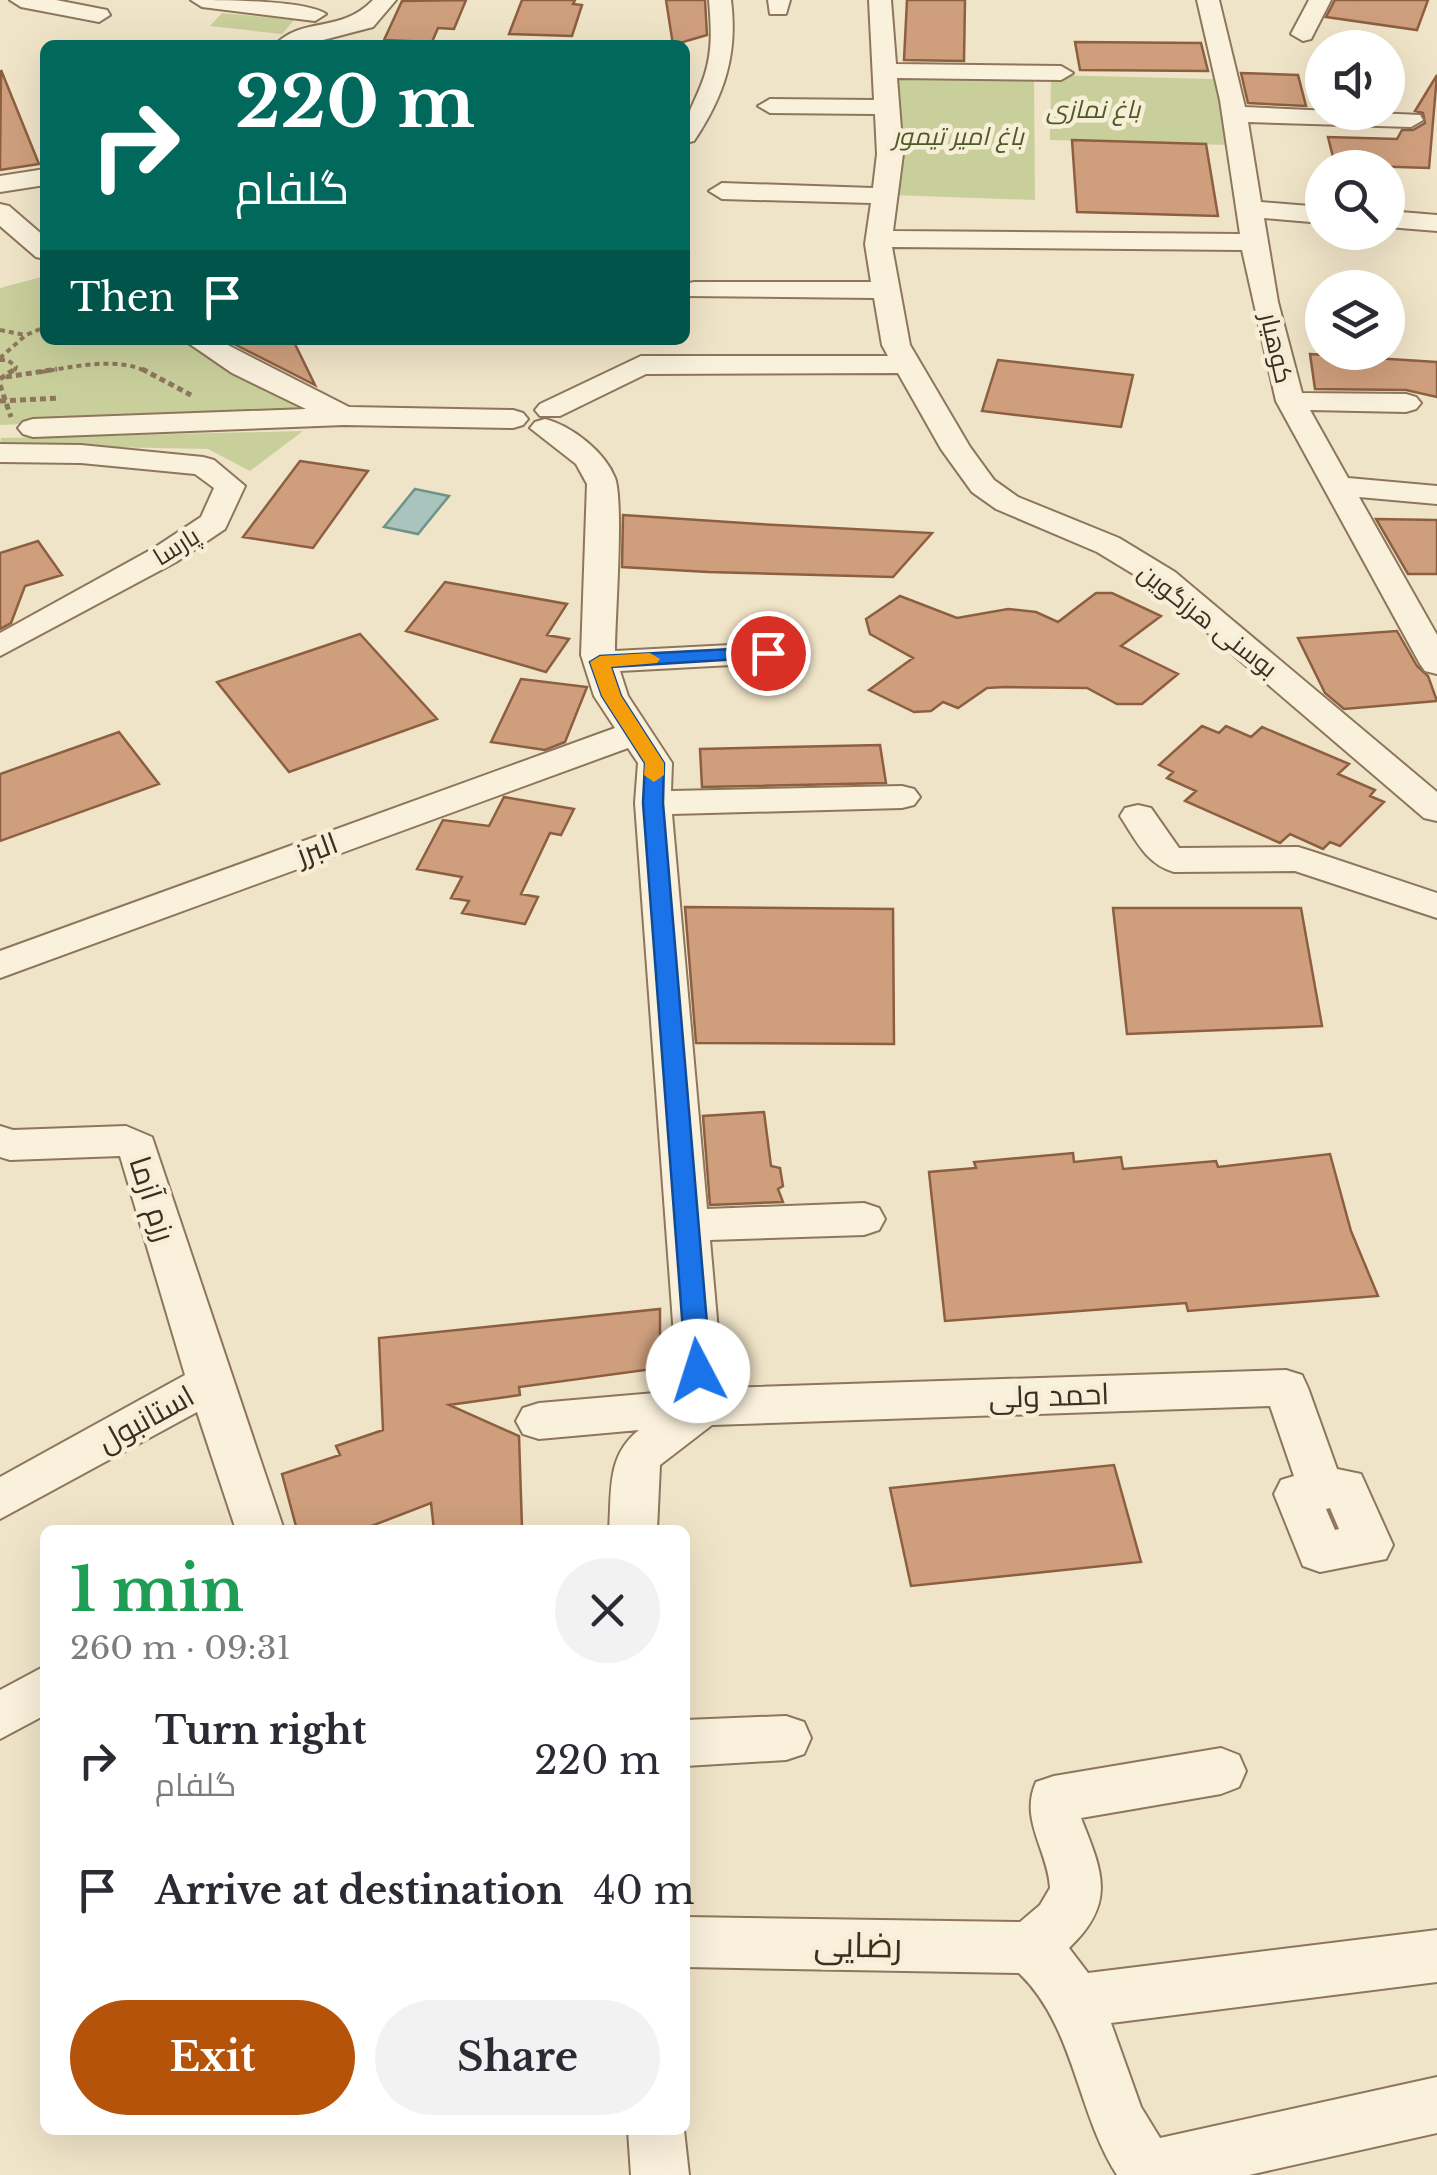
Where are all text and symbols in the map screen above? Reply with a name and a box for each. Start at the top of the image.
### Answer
map controls [1305,30,1405,370]
button: sound [1305,30,1405,130]
text: 220 m [235,59,475,146]
icon: right [70,80,200,210]
park label: باغ نمازی [1046,94,1142,126]
park label: باغ امیر تیمور [889,121,1025,153]
button: search [1305,150,1405,250]
text: گلفام [235,160,349,216]
icon: arrive [195,270,250,325]
button: layers [1305,270,1405,370]
text: Then [70,274,175,321]
street label: کوهیار [1253,308,1300,386]
street label: پارسا [147,520,206,573]
street label: بوسنی هرزگوین [1132,556,1283,684]
pin [726,611,811,696]
icon: arrive [741,626,796,681]
street label: البرز [289,824,343,874]
street label: رزم آزما [119,1152,184,1247]
position arrow [646,1319,750,1423]
street label: احمد ولی [988,1375,1110,1416]
street label: استانبول [91,1377,201,1460]
text: 1 min [70,1553,244,1627]
button: close [555,1558,660,1663]
text: 260 m · 09:31 [70,1628,291,1668]
text: Turn right [155,1707,366,1754]
icon: right [70,1733,125,1788]
text: 220 m [534,1737,660,1784]
text: گلفام [155,1765,236,1805]
icon: arrive [70,1863,125,1918]
text: Arrive at destination [155,1867,564,1914]
text: 40 m [594,1867,695,1914]
street label: رضایی [813,1922,903,1967]
button: Exit [70,2000,355,2115]
button: Share [375,2000,660,2115]

